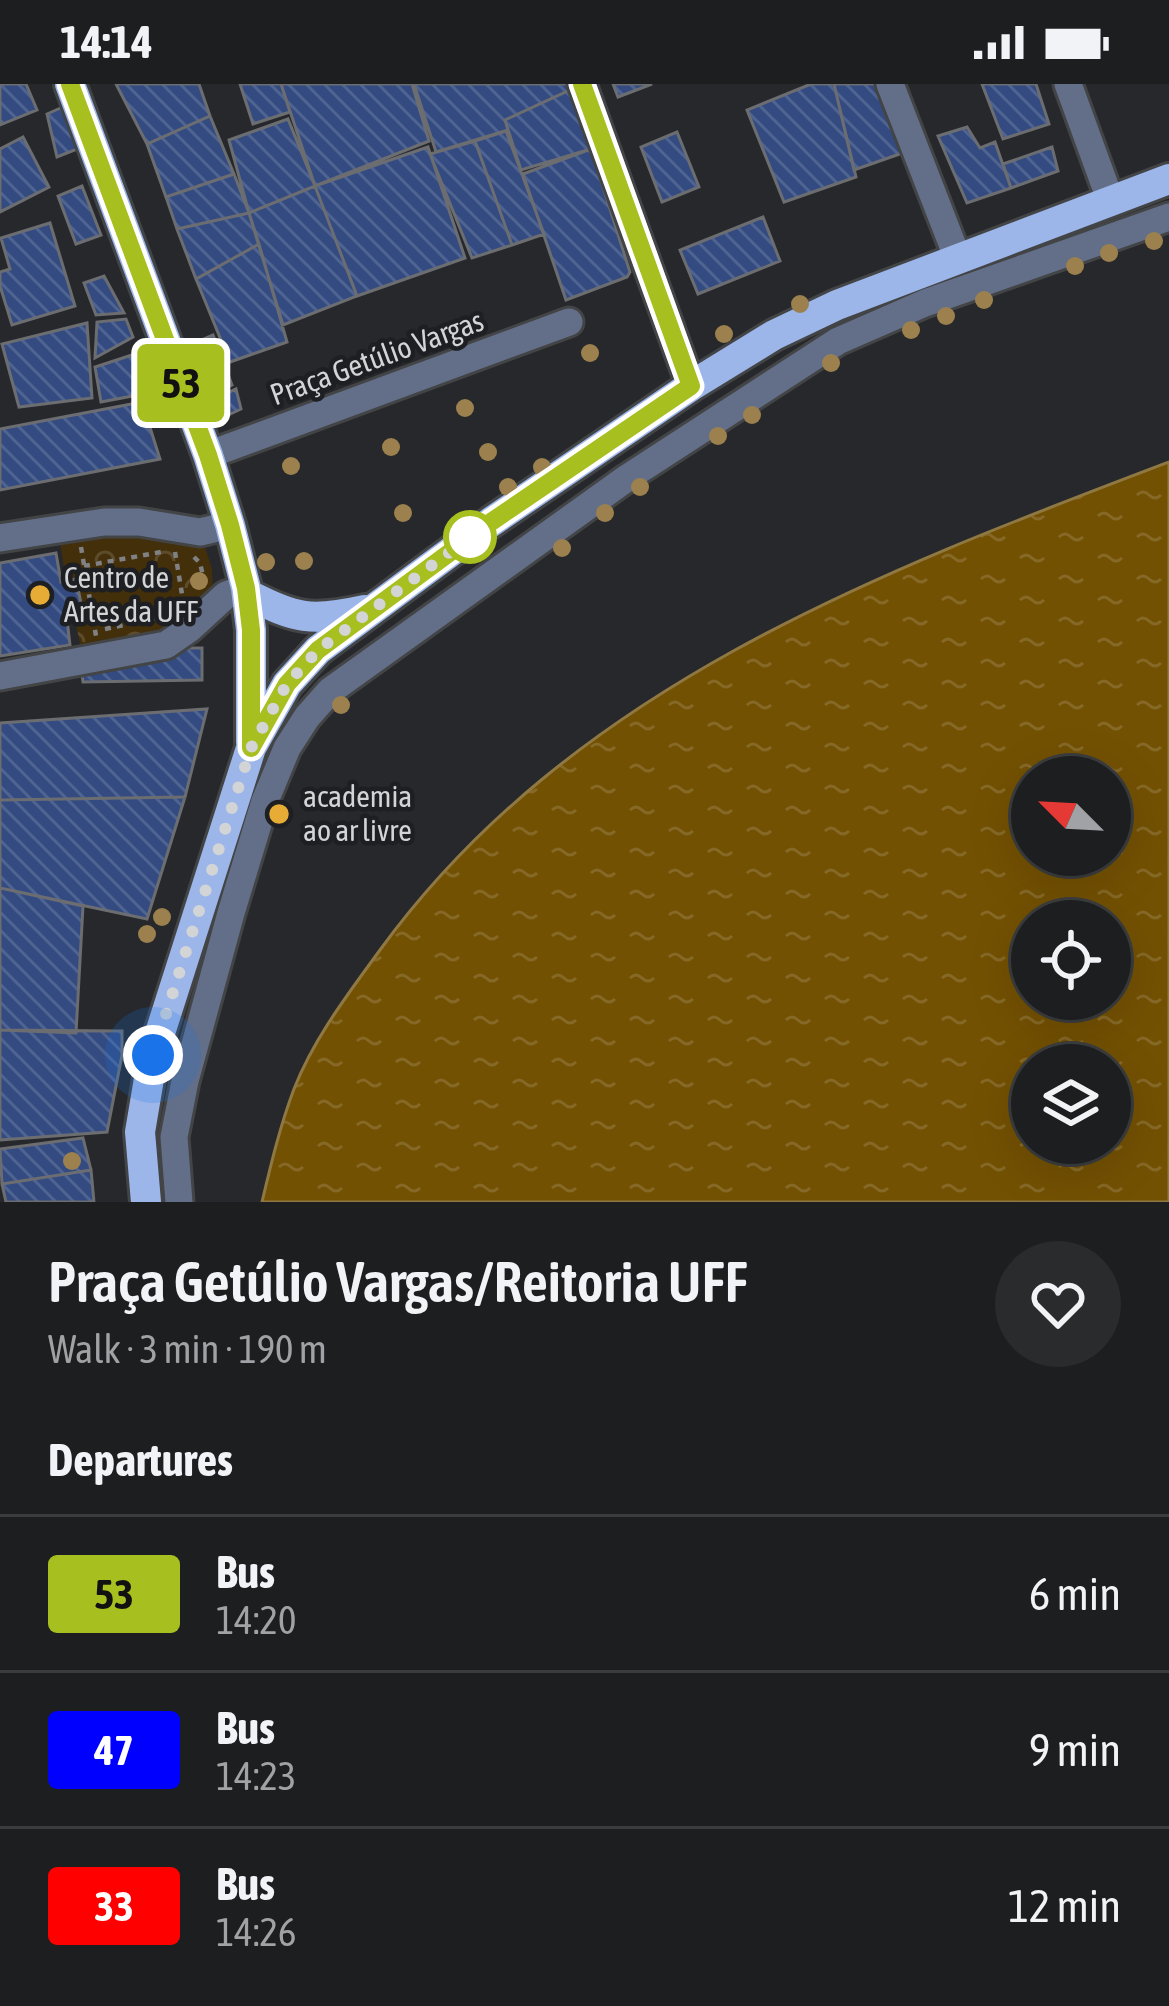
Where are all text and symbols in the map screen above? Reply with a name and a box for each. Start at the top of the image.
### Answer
text: 14:14 [60,16,153,68]
street label: Praça Getúlio Vargas [265,303,488,411]
line badge: 53 [127,344,235,422]
text: 53 [161,359,201,407]
unlabelled marker [445,512,495,562]
place label: Centro de Artes da UFF [64,560,198,628]
marker: Centro de Artes da UFF [27,582,53,608]
north arrow [1011,756,1131,876]
map controls [1011,756,1131,1164]
place label: academia ao ar livre [303,779,412,847]
marker: academia ao ar livre [266,801,292,827]
button: locate [1011,900,1131,1020]
your location [123,1025,183,1085]
button: layers [1011,1044,1131,1164]
button: heart [995,1241,1121,1367]
text: Praça Getúlio Vargas/Reitoria UFF [48,1249,747,1314]
text: Walk · 3 min · 190 m [48,1327,327,1371]
text: Departures [48,1434,233,1486]
text: Bus [216,1546,275,1598]
text: 6 min [1029,1568,1121,1620]
text: 53 [94,1570,134,1618]
text: 14:20 [216,1598,296,1642]
text: Bus [216,1702,275,1754]
text: 9 min [1029,1724,1121,1776]
text: 47 [94,1726,134,1774]
text: 14:23 [216,1754,296,1798]
text: Bus [216,1858,275,1910]
text: 12 min [1008,1880,1121,1932]
text: 33 [94,1882,134,1930]
text: 14:26 [216,1910,296,1954]

